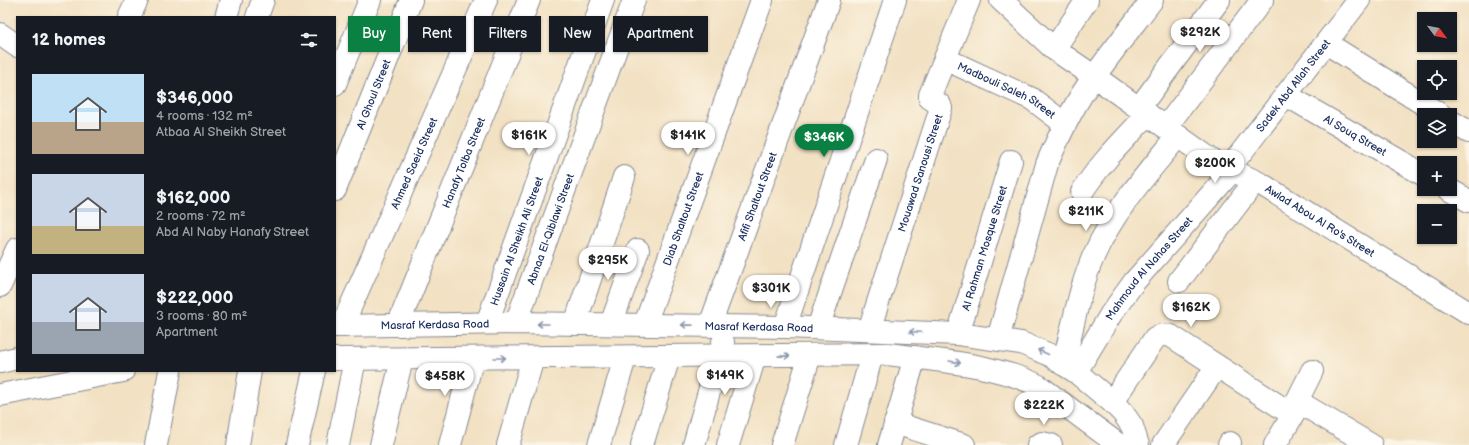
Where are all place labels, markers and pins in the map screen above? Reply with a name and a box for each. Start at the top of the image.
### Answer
pin: $292K [1172,19,1228,53]
pin: $161K [501,122,557,156]
pin: $141K [660,122,716,156]
pin: $346K [796,124,852,158]
pin: $200K [1187,150,1243,184]
pin: $211K [1058,198,1114,232]
pin: $295K [580,247,636,281]
pin: $301K [743,275,799,309]
pin: $162K [1163,294,1219,328]
pin: $149K [697,362,753,396]
pin: $458K [417,363,473,397]
pin: $222K [1016,392,1072,426]

